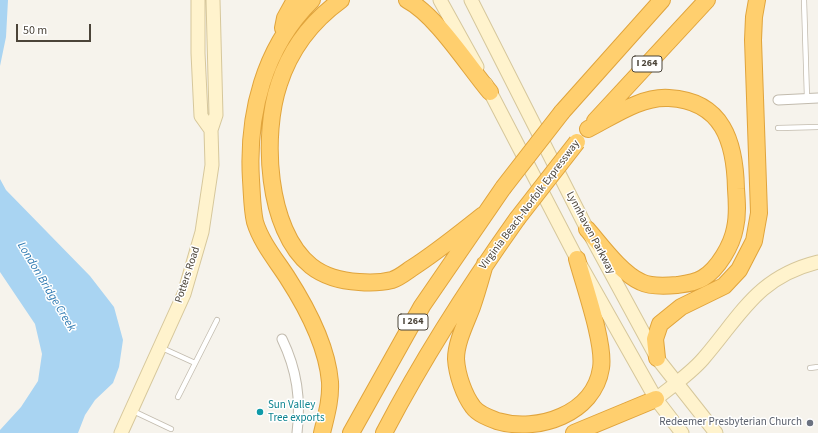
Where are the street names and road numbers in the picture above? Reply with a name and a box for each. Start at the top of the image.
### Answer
road number: I 264 [632,56,662,72]
street label: Virginia Beach-Norfolk Expressway [477,138,583,272]
street label: Lynnhaven Parkway [563,190,617,276]
street label: Potters Road [173,245,203,305]
road number: I 264 [398,314,428,330]

